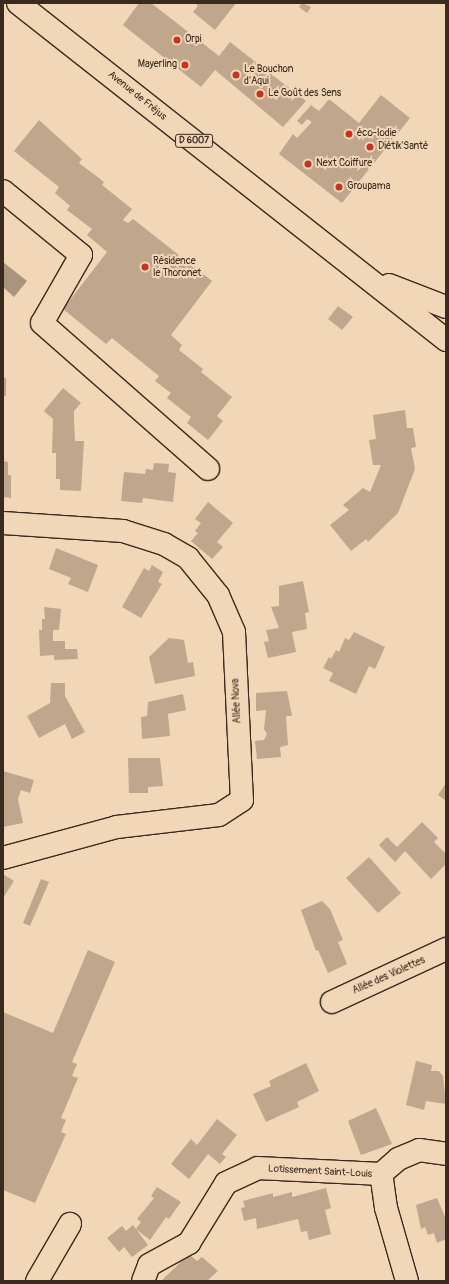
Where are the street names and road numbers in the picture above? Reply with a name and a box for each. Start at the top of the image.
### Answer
street label: Avenue de Fréjus [105,69,169,123]
road number: D 6007 [175,134,213,148]
street label: Allée Nova [230,678,244,724]
street label: Allée des Violettes [351,955,427,997]
street label: Lotissement Saint-Louis [268,1163,372,1181]

